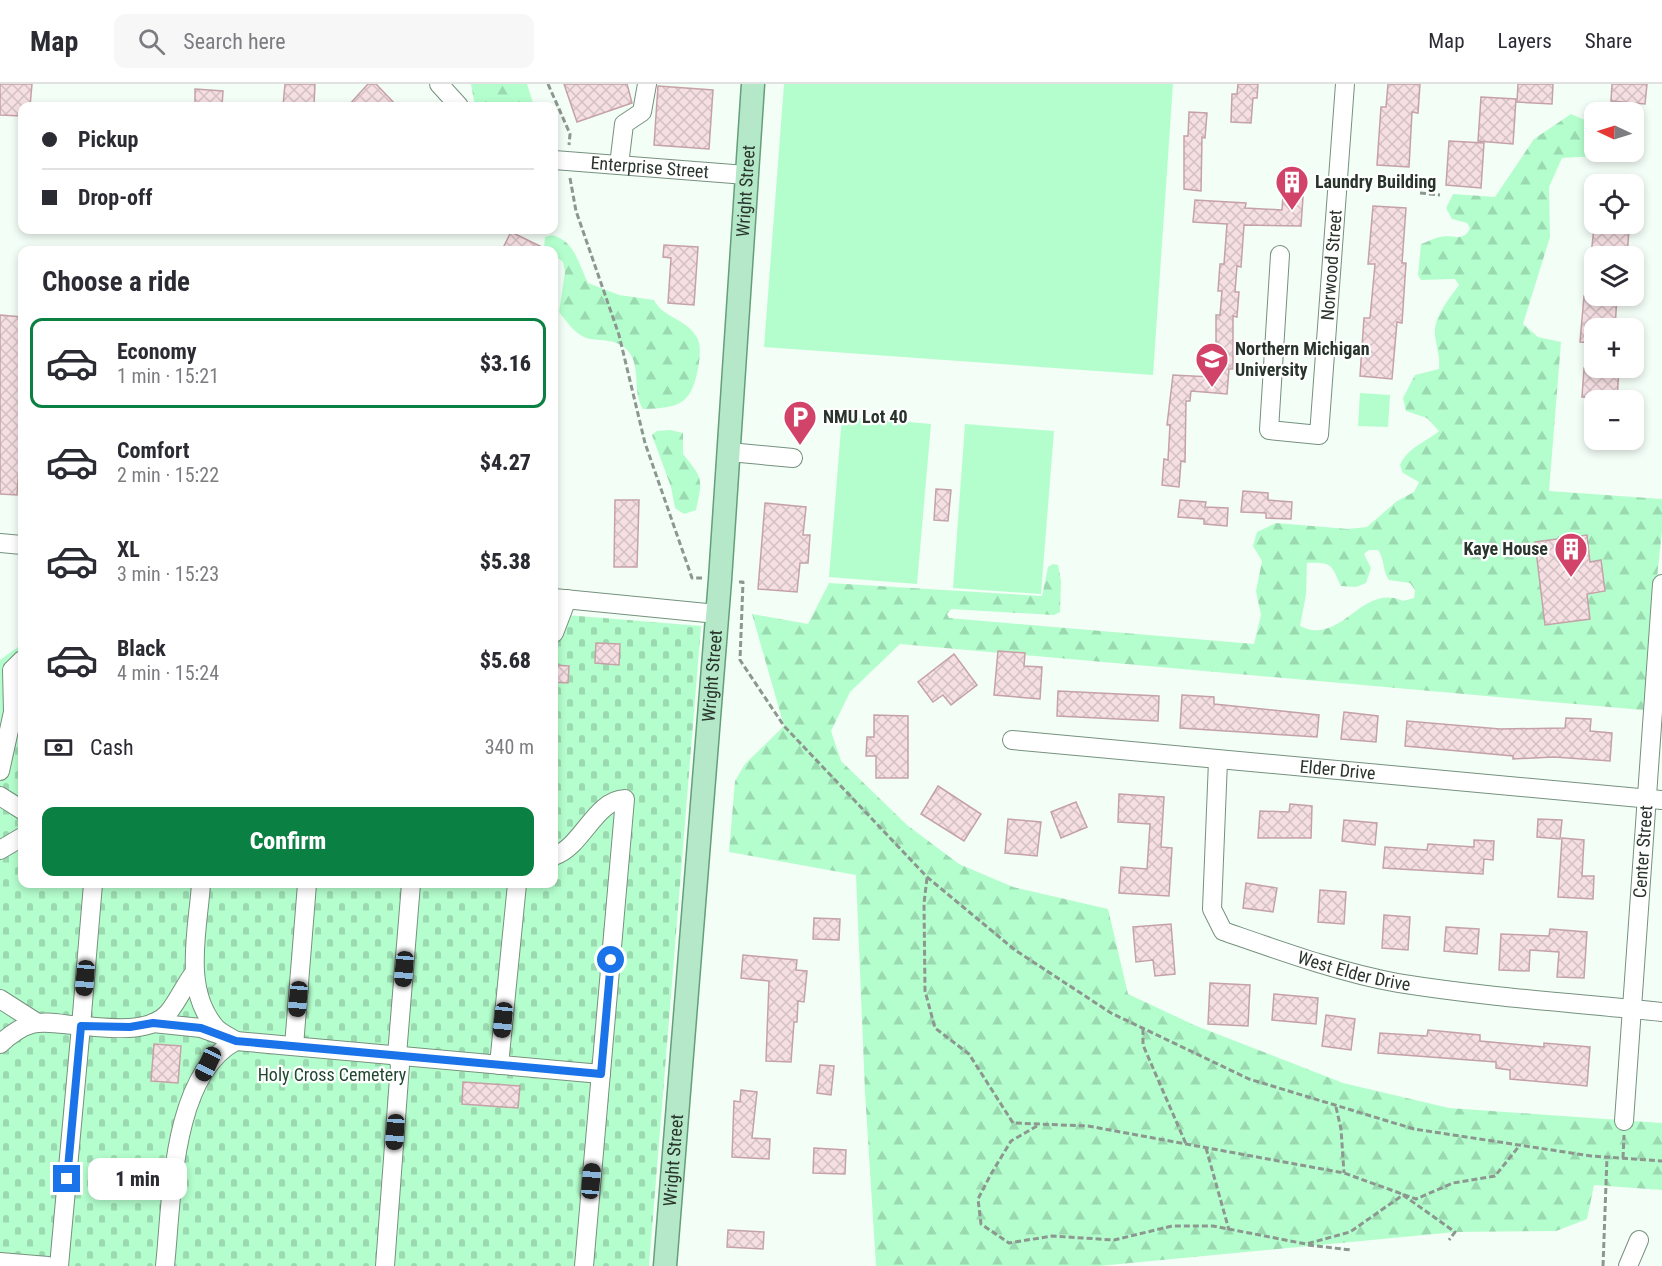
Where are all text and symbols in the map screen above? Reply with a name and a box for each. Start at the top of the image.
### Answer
search box [114,14,534,68]
text: Map [30,25,78,58]
icon: search [135,25,168,58]
text: Search here [183,29,286,54]
text: Map [1428,29,1465,53]
text: Layers [1498,29,1552,53]
text: Share [1585,29,1632,53]
north arrow [1584,102,1644,162]
map controls [1584,102,1644,450]
text: Pickup [78,127,138,152]
street label: Wright Street [732,144,759,238]
street label: Enterprise Street [590,152,710,182]
building icon: Laundry Building [1274,164,1310,211]
place label: Laundry Building [1315,171,1436,192]
button: locate [1584,174,1644,234]
text: Drop-off [78,185,152,210]
street label: Norwood Street [1317,209,1346,321]
button: layers [1584,246,1644,306]
text: Choose a ride [42,266,190,298]
button: + [1584,318,1644,378]
icon: car [45,336,99,390]
place label: Northern Michigan University [1235,338,1370,380]
text: Economy [117,339,197,364]
school or university icon: Northern Michigan University [1194,341,1230,388]
text: $3.16 [480,351,531,376]
text: 1 min · 15:21 [117,364,219,388]
button: − [1584,390,1644,450]
parking icon: NMU Lot 40 [782,399,818,446]
place label: NMU Lot 40 [823,406,908,427]
icon: car [45,435,99,489]
text: Comfort [117,438,190,463]
text: $4.27 [480,450,531,475]
text: 2 min · 15:22 [117,463,219,487]
building icon: Kaye House [1553,531,1589,578]
icon: car [45,534,99,588]
text: XL [117,537,140,562]
place label: Kaye House [1463,538,1548,559]
text: $5.38 [480,549,531,574]
text: 3 min · 15:23 [117,562,219,586]
street label: Wright Street [698,629,726,723]
icon: car [45,633,99,687]
text: Black [117,636,166,661]
text: $5.68 [480,648,531,673]
text: 4 min · 15:24 [117,661,219,685]
icon: cash [42,731,75,764]
text: Cash [90,735,134,760]
text: 340 m [485,735,534,759]
street label: Elder Drive [1299,756,1376,784]
street label: Center Street [1629,805,1656,899]
button: Confirm [42,807,534,876]
route start [597,946,624,973]
street label: West Elder Drive [1295,946,1412,995]
car [393,950,415,988]
car [74,959,96,997]
car [287,980,309,1018]
car [492,1001,514,1039]
car [192,1044,224,1084]
park label: Holy Cross Cemetery [258,1064,407,1085]
car [385,1113,405,1151]
street label: Wright Street [659,1113,687,1207]
callout: 1 min [88,1158,187,1200]
car [580,1162,602,1200]
route end [53,1165,80,1192]
text: 1 min [115,1167,160,1191]

